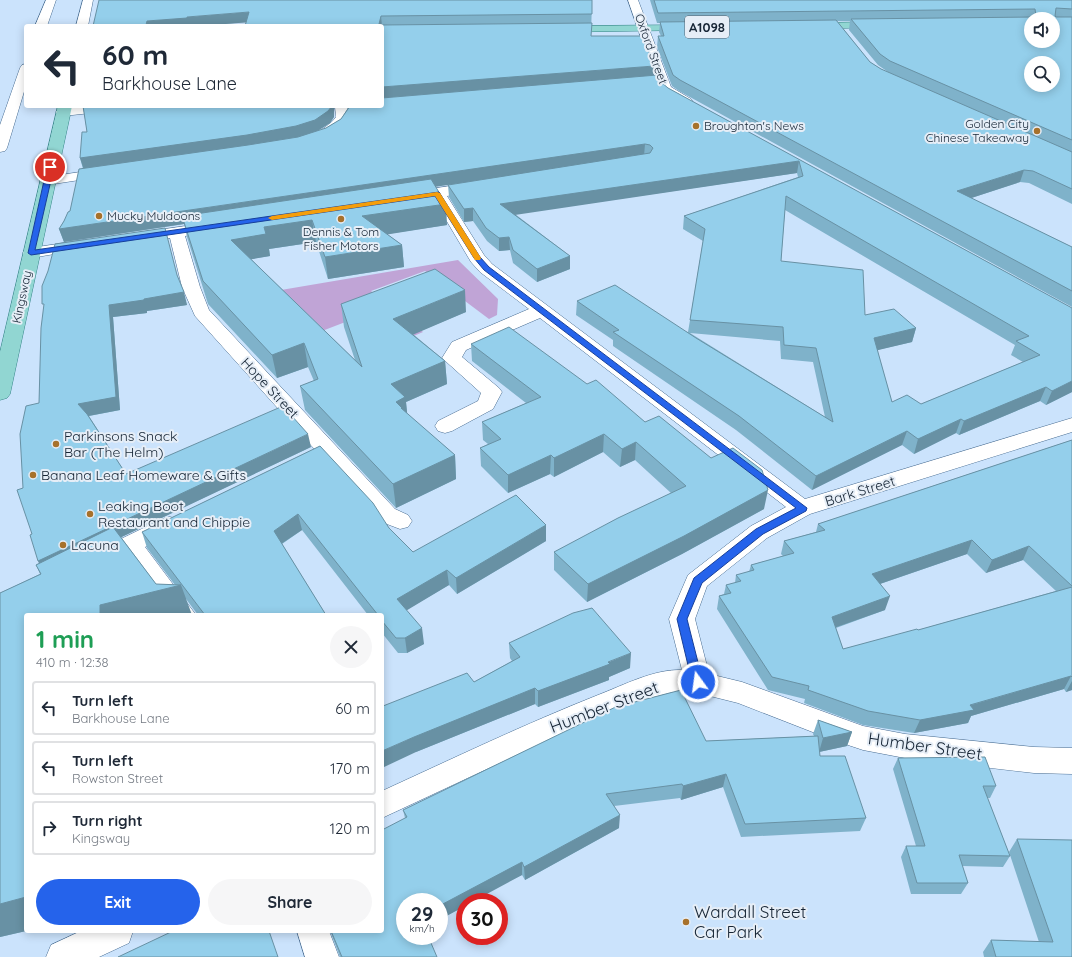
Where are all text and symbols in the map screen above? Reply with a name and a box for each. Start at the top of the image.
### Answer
street label: Oxford Street [632,12,671,86]
map controls [1024,12,1060,92]
button: sound [1024,12,1060,48]
road number: A1098 [685,16,729,38]
text: 60 m [102,37,168,72]
icon: left [36,40,88,92]
button: search [1024,56,1060,92]
text: Barkhouse Lane [102,72,237,95]
place label: Golden City Chinese Takeaway [926,116,1029,145]
place label: Broughton's News [704,118,804,133]
marker: Broughton's News [691,121,701,131]
marker: Golden City Chinese Takeaway [1032,126,1042,136]
pin [33,150,67,184]
icon: arrive [39,156,61,178]
place label: Mucky Muldoons [107,208,201,223]
marker: Mucky Muldoons [94,211,104,221]
marker: Dennis & Tom Fisher Motors [336,214,346,224]
place label: Dennis & Tom Fisher Motors [303,224,379,253]
street label: Kingsway [9,269,34,325]
street label: Hope Street [237,354,303,422]
place label: Parkinsons Snack Bar (The Helm) [64,427,177,461]
marker: Parkinsons Snack Bar (The Helm) [51,439,61,449]
place label: Banana Leaf Homeware & Gifts [41,466,246,484]
marker: Banana Leaf Homeware & Gifts [28,470,38,480]
street label: Bark Street [823,472,898,510]
place label: Leaking Boot Restaurant and Chippie [98,497,250,531]
marker: Leaking Boot Restaurant and Chippie [85,509,95,519]
place label: Lacuna [71,536,119,554]
marker: Lacuna [58,540,68,550]
text: 1 min [36,624,94,654]
button: close [330,626,372,668]
text: 410 m · 12:38 [36,654,109,670]
position arrow [677,661,719,703]
street label: Humber Street [546,676,661,737]
text: Turn left [72,691,134,710]
icon: left [38,697,60,719]
text: 60 m [335,699,370,718]
text: Barkhouse Lane [72,710,170,726]
street label: Humber Street [867,727,984,764]
text: Turn left [72,751,134,770]
icon: left [38,757,60,779]
text: 170 m [330,759,370,778]
text: Rowston Street [72,770,163,786]
text: Turn right [72,811,143,830]
icon: right [38,817,60,839]
text: 120 m [329,819,370,838]
text: Kingsway [72,830,130,846]
button: Exit [36,879,200,925]
button: Share [208,879,372,925]
speed limit sign: 30 [456,893,508,945]
text: 29 [411,901,433,926]
place label: Wardall Street Car Park [694,901,807,942]
marker: Wardall Street Car Park [681,917,691,927]
text: km/h [409,922,435,935]

